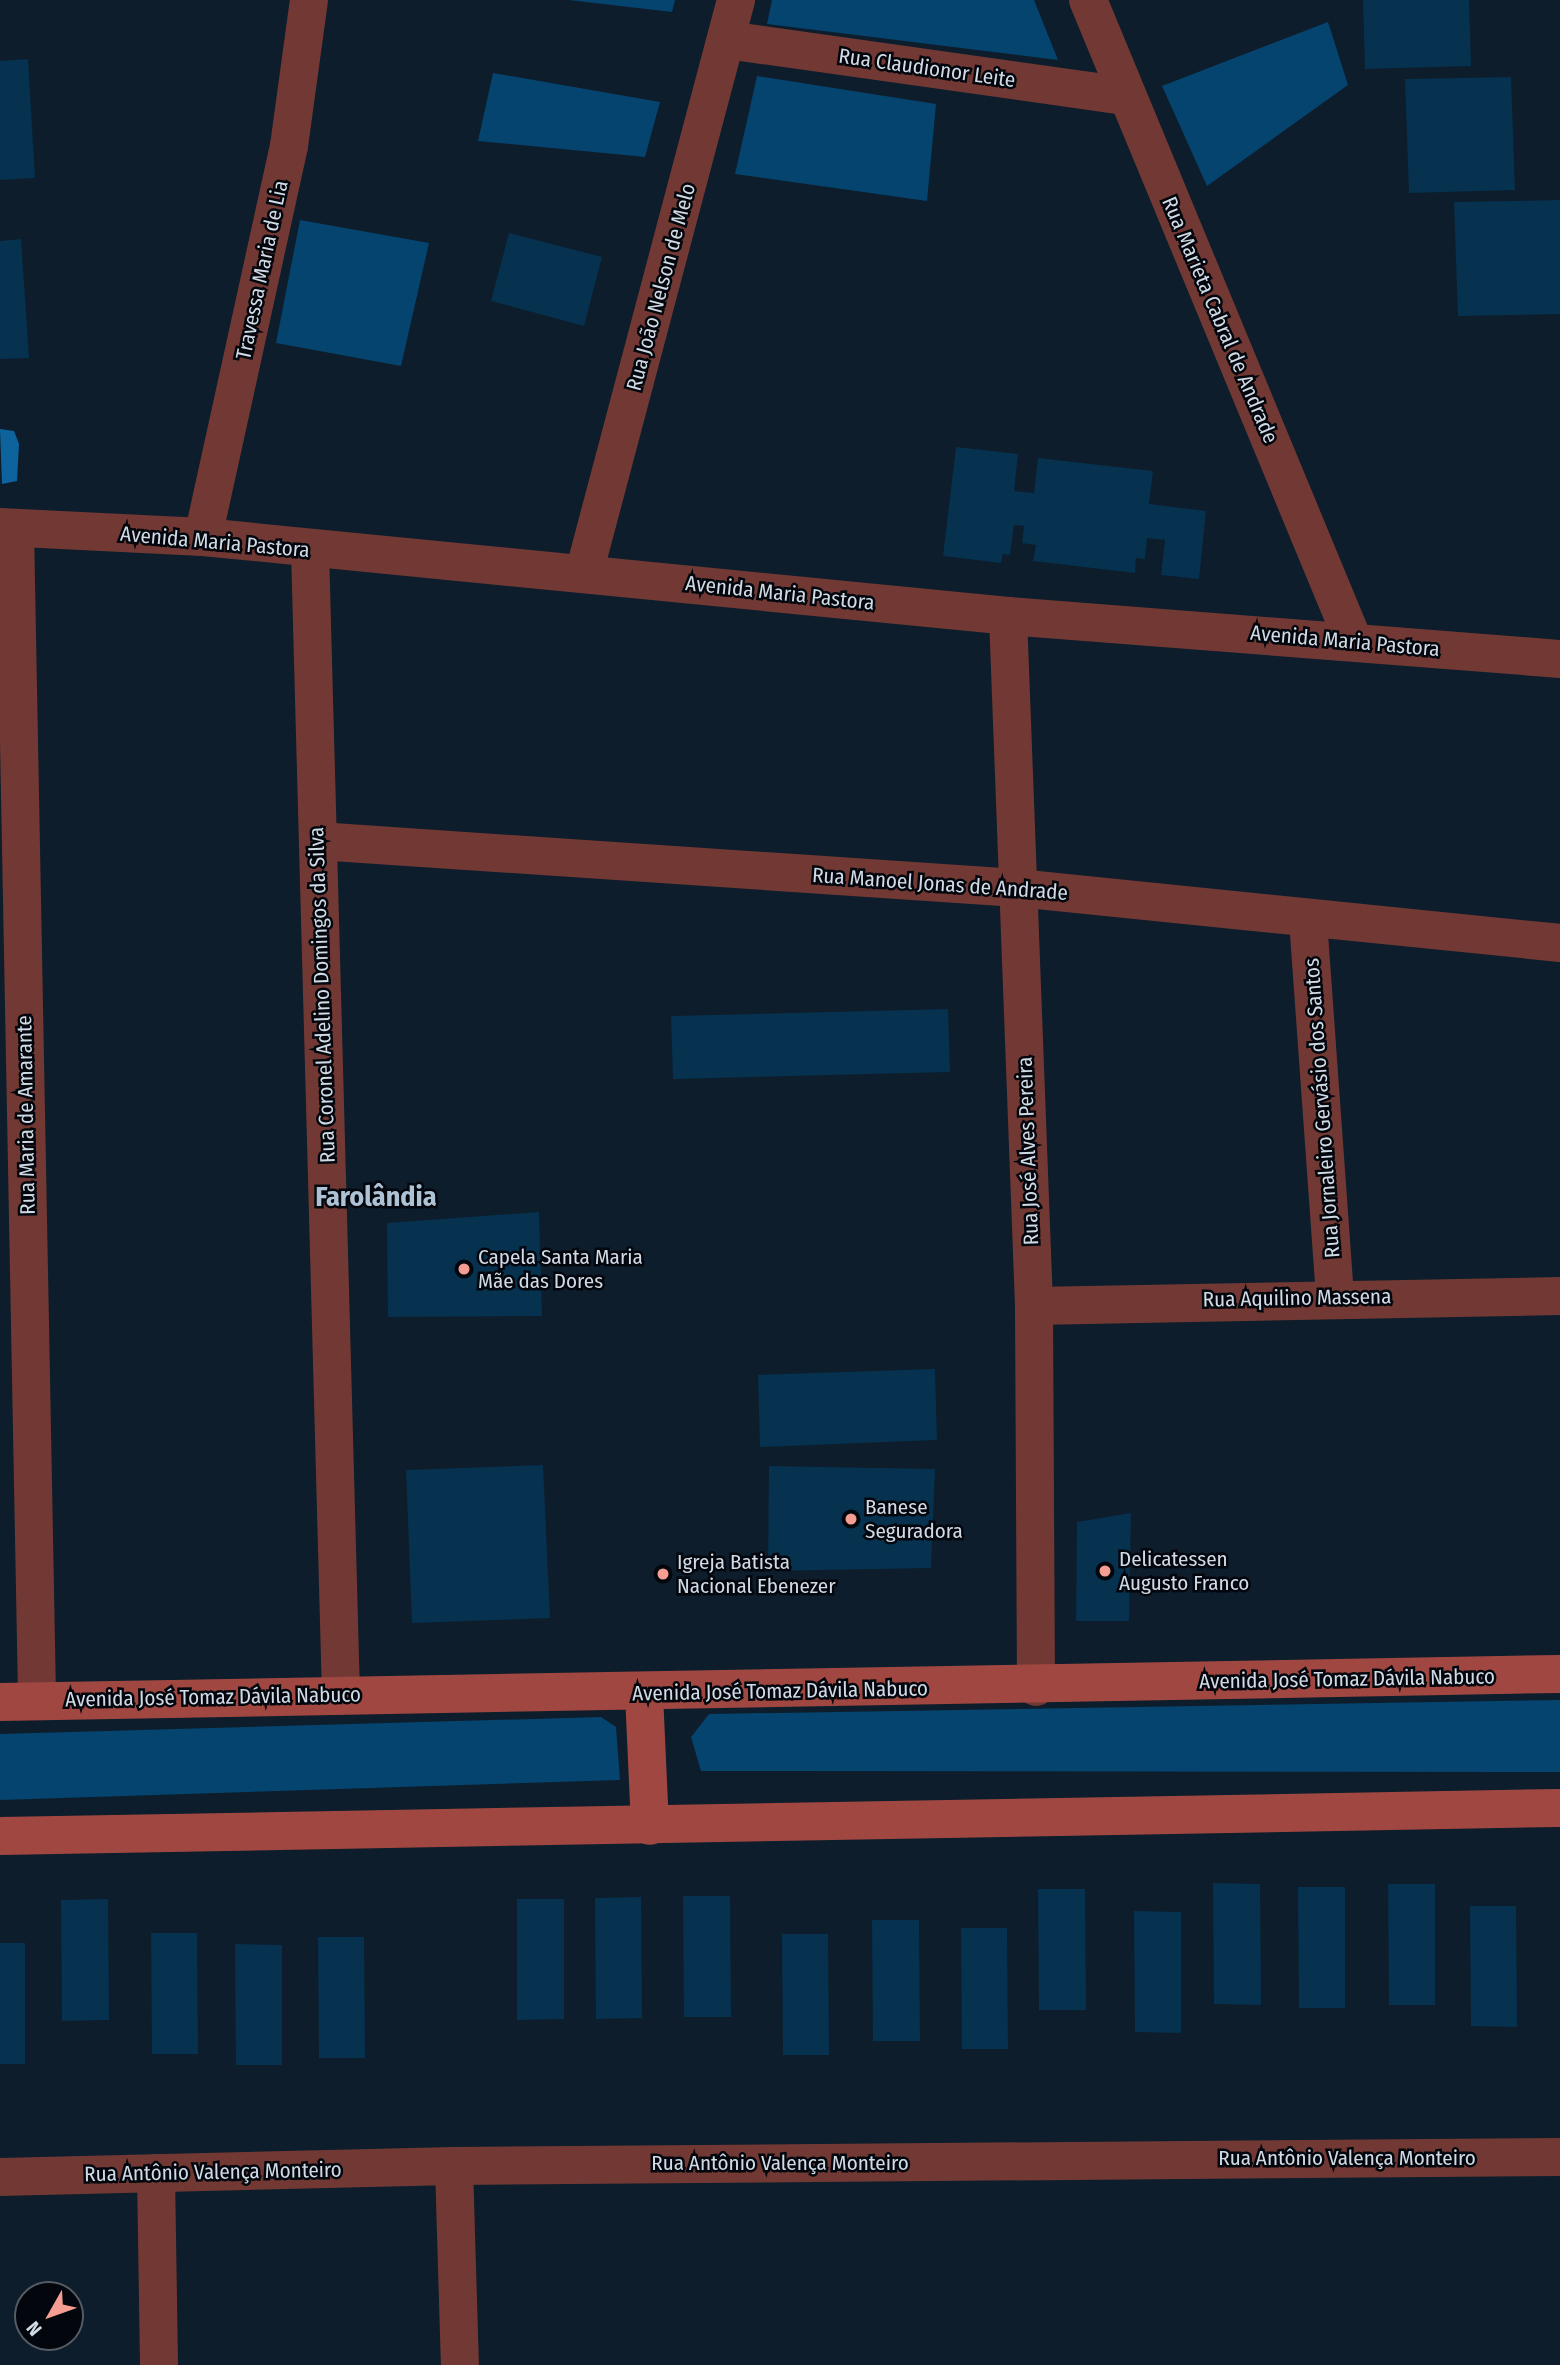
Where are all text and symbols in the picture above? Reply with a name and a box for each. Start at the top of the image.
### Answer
street label: Rua Claudionor Leite [837,43,1017,93]
street label: Travessa Maria de Lia [231,178,293,362]
street label: Rua João Nelson de Melo [621,181,701,393]
street label: Rua Marieta Cabral de Andrade [1157,193,1283,447]
street label: Avenida Maria Pastora [119,521,311,563]
street label: Avenida Maria Pastora [684,571,876,615]
street label: Avenida Maria Pastora [1249,620,1441,662]
street label: Rua Coronel Adelino Domingos da Silva [304,827,340,1163]
street label: Rua Manoel Jonas de Andrade [811,862,1069,906]
street label: Rua Jornaleiro Gervásio dos Santos [1299,957,1345,1259]
street label: Rua Maria de Amarante [12,1015,40,1215]
street label: Rua José Alves Pereira [1012,1056,1044,1246]
district label: Farolândia [315,1180,437,1214]
place label: Capela Santa Maria Mãe das Dores [478,1244,643,1294]
marker: Capela Santa Maria Mãe das Dores [456,1261,472,1277]
street label: Rua Aquilino Massena [1202,1284,1392,1312]
place label: Banese Seguradora [865,1494,963,1544]
marker: Banese Seguradora [843,1511,859,1527]
place label: Delicatessen Augusto Franco [1119,1546,1249,1596]
place label: Igreja Batista Nacional Ebenezer [677,1549,836,1599]
marker: Delicatessen Augusto Franco [1097,1563,1113,1579]
marker: Igreja Batista Nacional Ebenezer [655,1566,671,1582]
street label: Avenida José Tomaz Dávila Nabuco [1199,1664,1495,1694]
street label: Avenida José Tomaz Dávila Nabuco [632,1676,928,1706]
street label: Avenida José Tomaz Dávila Nabuco [65,1682,361,1712]
street label: Rua Antônio Valença Monteiro [1218,2145,1476,2171]
street label: Rua Antônio Valença Monteiro [651,2150,909,2176]
street label: Rua Antônio Valença Monteiro [84,2157,342,2187]
north arrow [14,2281,84,2351]
text: N [22,2317,47,2340]

